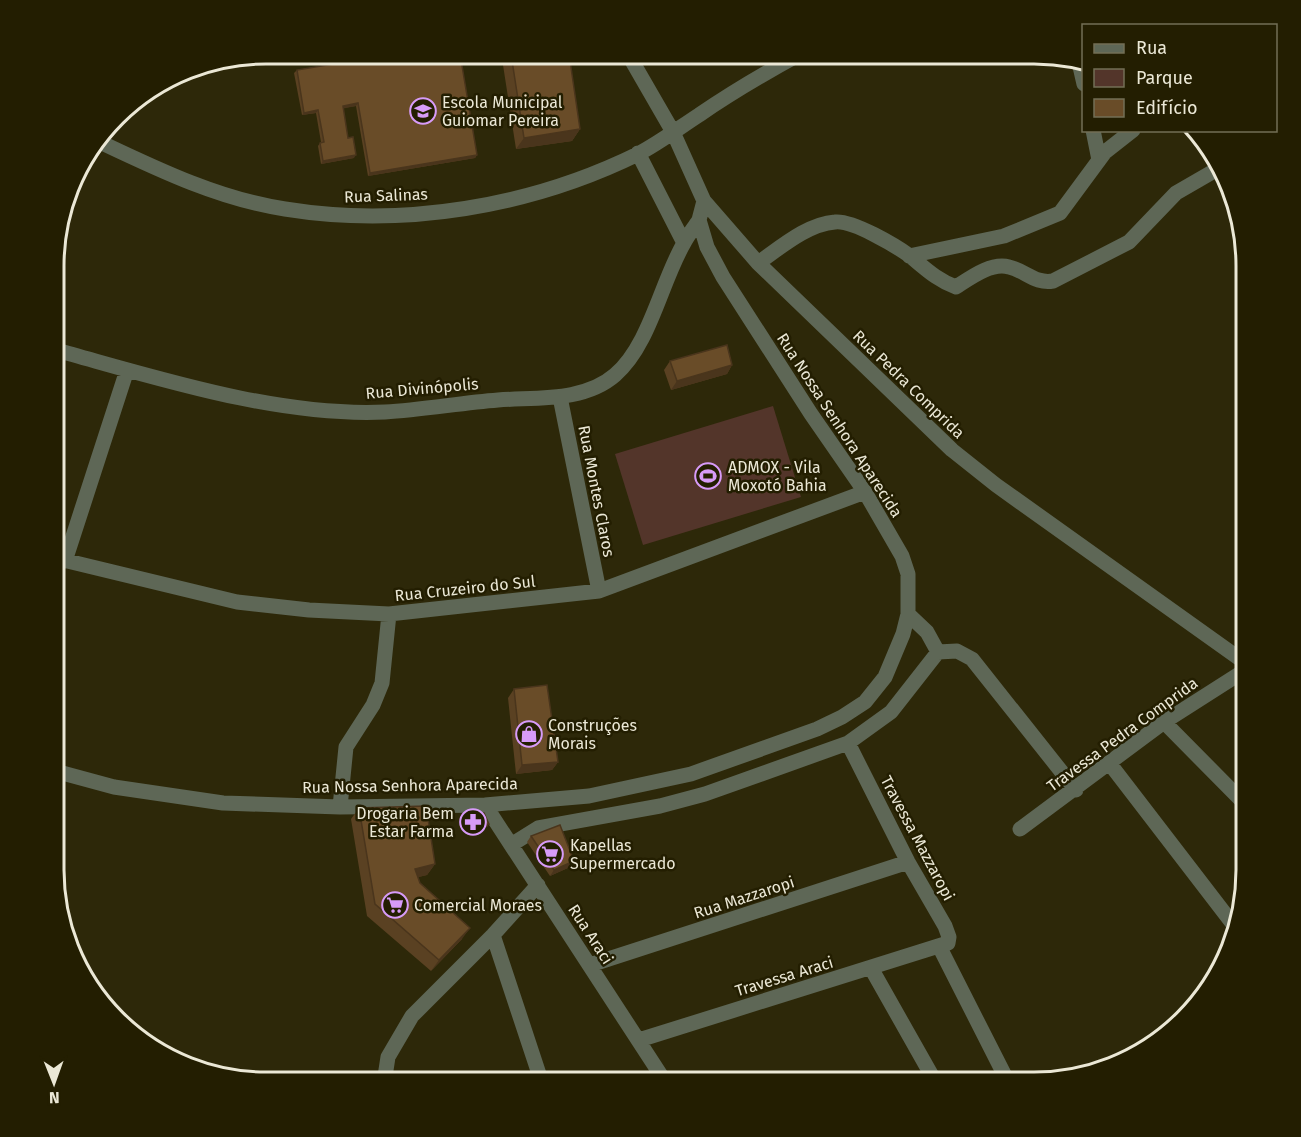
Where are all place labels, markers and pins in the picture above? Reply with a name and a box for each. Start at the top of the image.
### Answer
place label: Escola Municipal Guiomar Pereira [442,93,563,130]
school or university icon: Escola Municipal Guiomar Pereira [408,96,438,126]
place label: ADMOX - Vila Moxotó Bahia [728,458,827,495]
sports icon: ADMOX - Vila Moxotó Bahia [693,461,723,491]
place label: Construções Morais [548,716,637,753]
shop icon: Construções Morais [514,719,544,749]
place label: Drogaria Bem Estar Farma [356,804,454,841]
pharmacy icon: Drogaria Bem Estar Farma [458,807,488,837]
place label: Kapellas Supermercado [570,836,676,873]
supermarket icon: Kapellas Supermercado [535,839,565,869]
supermarket icon: Comercial Moraes [380,890,410,920]
place label: Comercial Moraes [414,896,542,915]

